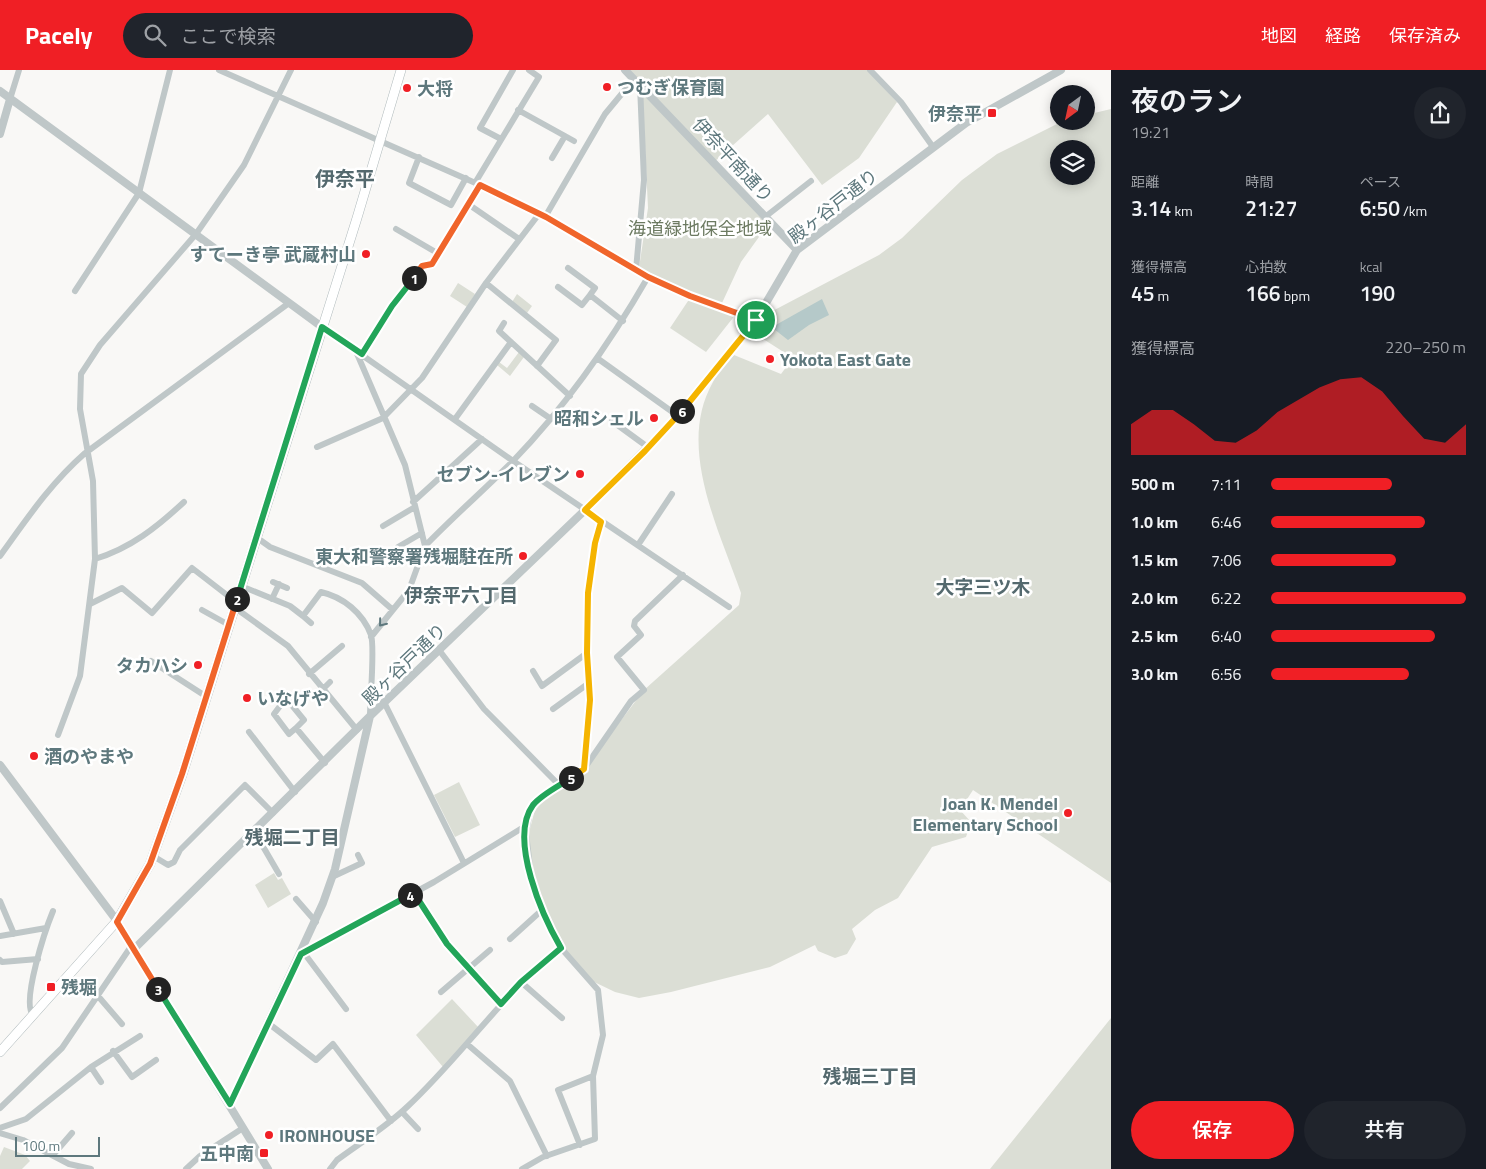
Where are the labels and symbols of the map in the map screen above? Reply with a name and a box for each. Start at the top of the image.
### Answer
place label: つむぎ保育園 [617,74,725,101]
place label: 大将 [417,75,453,102]
marker: つむぎ保育園 [601,81,613,93]
marker: 大将 [401,82,413,94]
north arrow [1050,85,1095,130]
place label: 伊奈平 [928,100,982,127]
marker: 伊奈平 [986,107,998,119]
street label: 伊奈平南通り [686,111,780,209]
street label: 殿ヶ谷戸通り [782,162,884,250]
district label: 伊奈平 [315,163,375,194]
park label: 海道緑地保全地域 [628,215,772,242]
place label: すてーき亭 武蔵村山 [190,241,356,268]
marker: すてーき亭 武蔵村山 [360,248,372,260]
pin: 1 [402,266,426,290]
pin [735,299,777,341]
place label: Yokota East Gate [780,346,911,373]
marker: Yokota East Gate [764,353,776,365]
pin: 6 [670,398,694,424]
place label: 昭和シェル [554,405,644,432]
marker: 昭和シェル [648,412,660,424]
place label: セブン-イレブン [437,461,570,488]
marker: セブン-イレブン [574,468,586,480]
place label: 東大和警察署残堀駐在所 [315,543,513,570]
marker: 東大和警察署残堀駐在所 [517,550,529,562]
district label: 大字三ツ木 [935,572,1031,601]
district label: 伊奈平六丁目 [404,580,518,609]
pin: 2 [224,586,250,612]
street label: 殿ヶ谷戸通り [356,617,452,711]
one-way arrow [379,618,388,627]
place label: タカハシ [116,652,188,679]
marker: タカハシ [192,659,204,671]
place label: いなげや [257,685,329,712]
marker: いなげや [241,692,253,704]
place label: 酒のやまや [44,743,134,770]
marker: 酒のやまや [28,750,40,762]
pin: 5 [558,766,584,790]
place label: Joan K. Mendel Elementary School [913,790,1058,838]
marker: Joan K. Mendel Elementary School [1062,807,1074,819]
district label: 残堀二丁目 [244,822,340,851]
pin: 4 [398,882,422,908]
place label: 残堀 [61,974,97,1001]
pin: 3 [146,976,170,1002]
marker: 残堀 [45,981,57,993]
district label: 残堀三丁目 [822,1061,918,1090]
place label: IRONHOUSE [279,1122,375,1149]
marker: IRONHOUSE [263,1129,275,1141]
scale bar [15,1134,100,1157]
place label: 五中南 [200,1140,254,1167]
marker: 五中南 [258,1147,270,1159]

